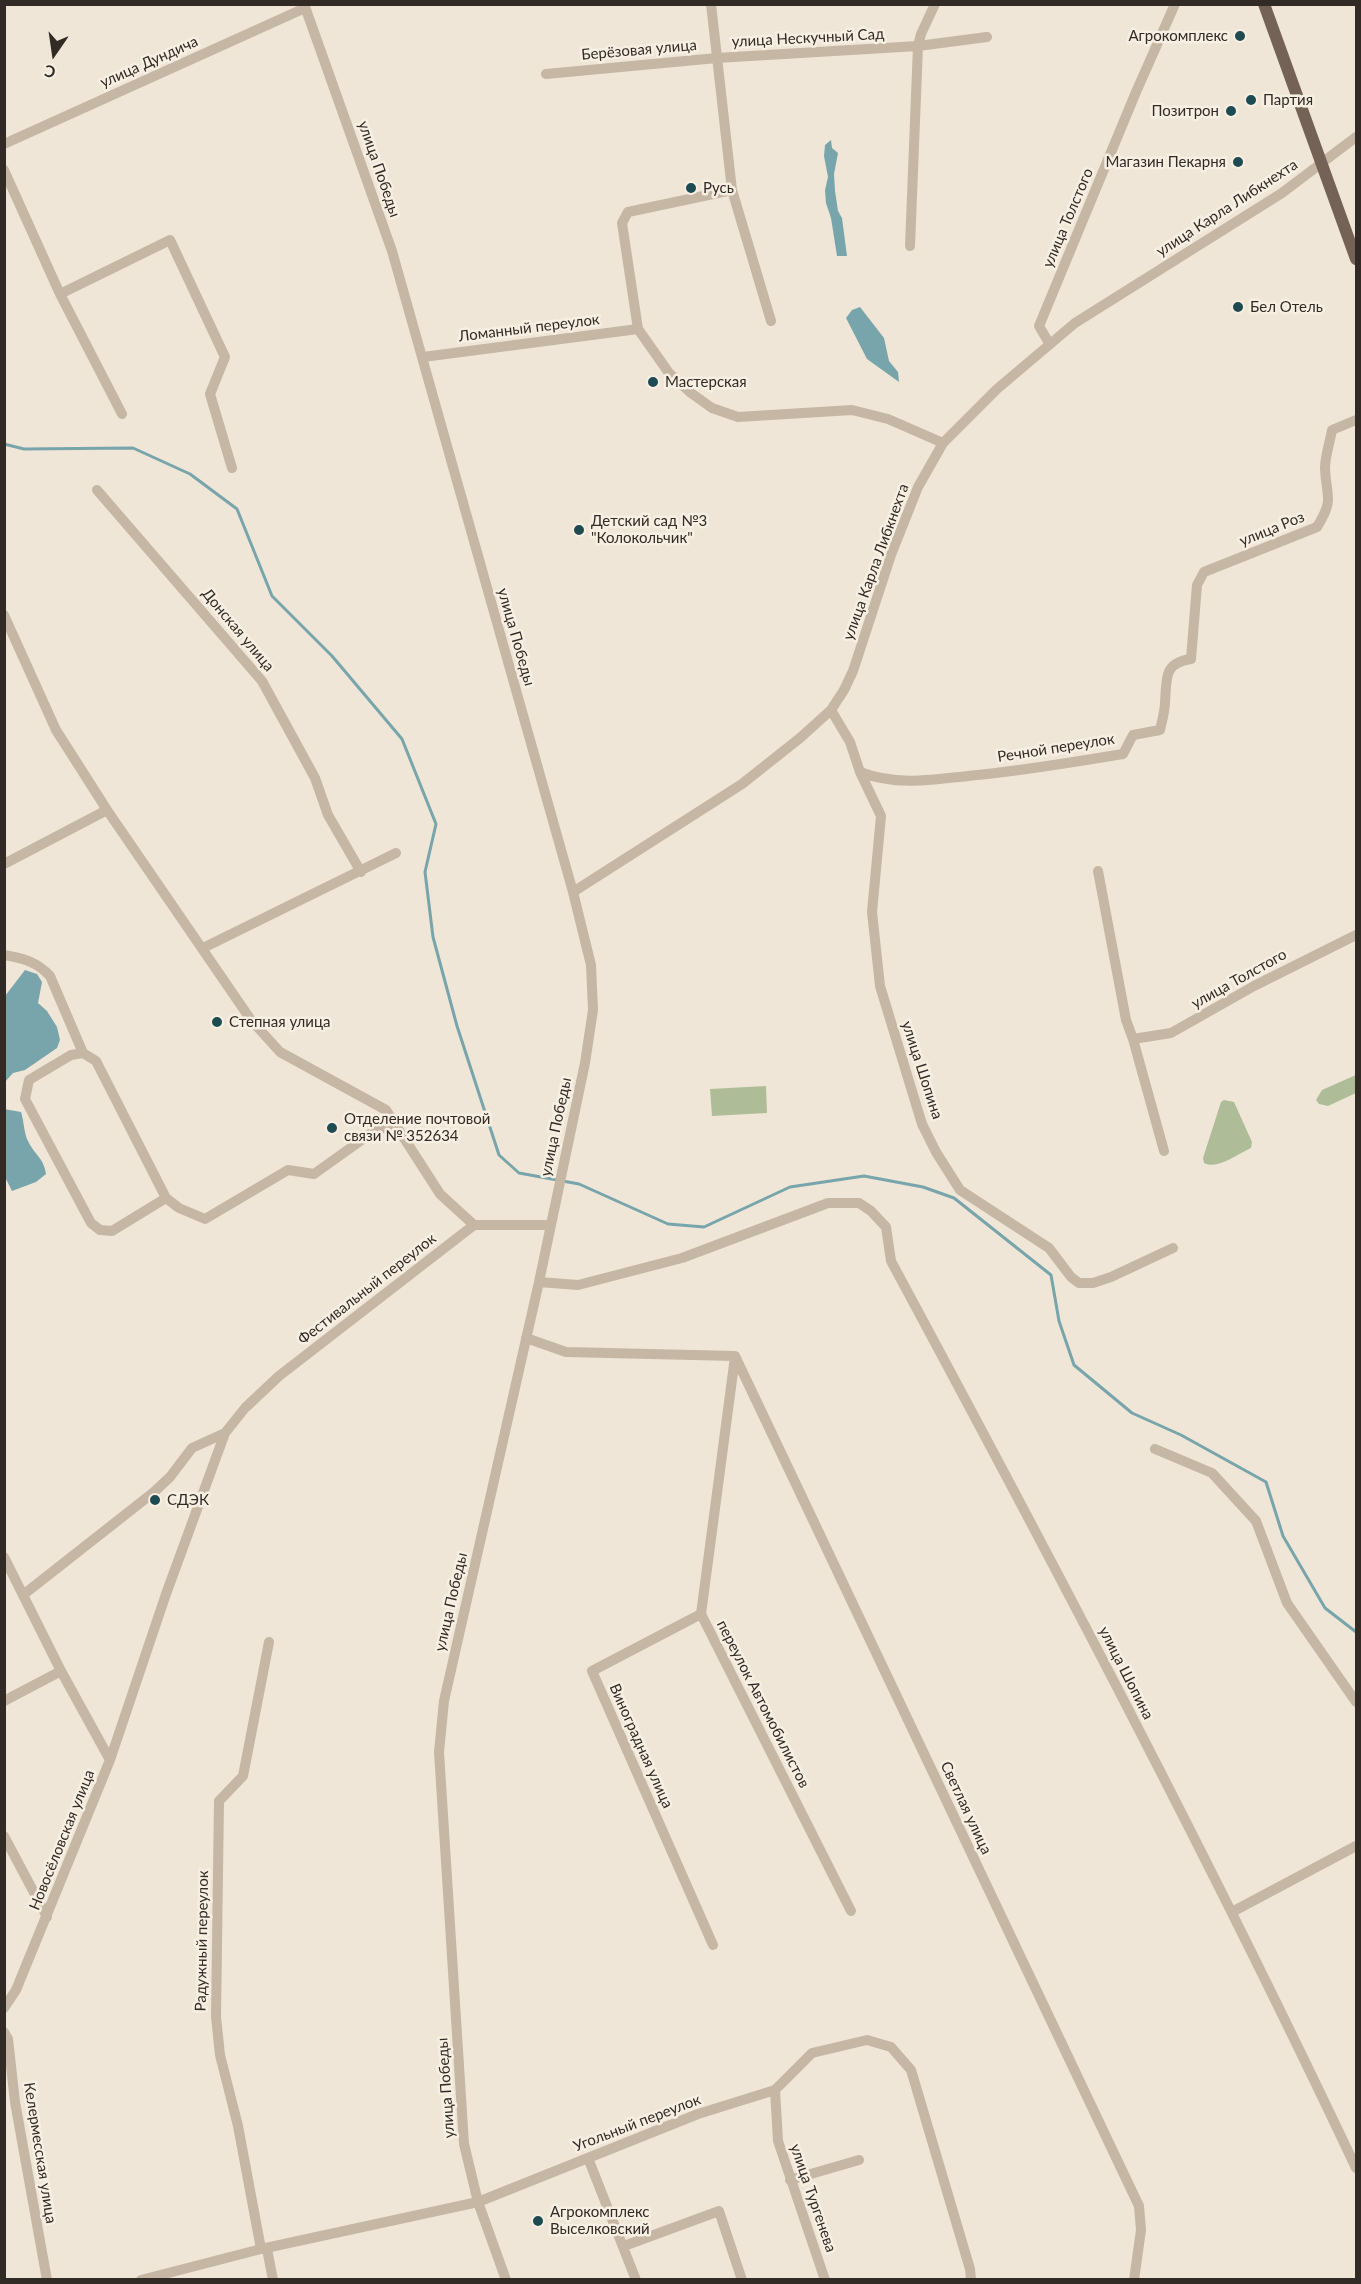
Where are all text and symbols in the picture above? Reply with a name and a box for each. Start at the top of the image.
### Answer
north arrow [24,24,84,84]
street label: улица Нескучный Сад [731,25,885,51]
place label: Агрокомплекс [1128,27,1228,45]
marker: Агрокомплекс [1233,29,1247,43]
street label: улица Дундича [97,32,201,92]
street label: Берёзовая улица [581,36,697,64]
text: С [43,62,57,82]
place label: Партия [1263,91,1313,109]
marker: Партия [1244,93,1258,107]
place label: Позитрон [1152,102,1219,120]
marker: Позитрон [1224,104,1238,118]
street label: улица Победы [354,118,404,220]
place label: Магазин Пекарня [1105,153,1226,171]
street label: улица Карла Либкнехта [1153,155,1301,261]
marker: Магазин Пекарня [1231,155,1245,169]
street label: улица Толстого [1039,166,1097,270]
place label: Русь [703,179,734,197]
marker: Русь [684,181,698,195]
place label: Бел Отель [1250,298,1323,316]
marker: Бел Отель [1231,300,1245,314]
street label: Ломанный переулок [457,310,601,346]
place label: Мастерская [665,373,747,391]
marker: Мастерская [646,375,660,389]
street label: улица Карла Либкнехта [839,481,913,643]
street label: улица Роз [1237,508,1307,550]
place label: Детский сад №3 "Колокольчик" [591,512,707,547]
marker: Детский сад №3 "Колокольчик" [572,523,586,537]
street label: Донская улица [198,585,278,675]
street label: улица Победы [493,586,539,688]
street label: Речной переулок [996,730,1116,766]
street label: улица Толстого [1188,945,1290,1013]
place label: Степная улица [229,1013,330,1031]
marker: Степная улица [210,1015,224,1029]
street label: улица Шопина [898,1019,946,1121]
street label: улица Победы [537,1076,575,1178]
place label: Отделение почтовой связи № 352634 [344,1110,490,1145]
marker: Отделение почтовой связи № 352634 [325,1121,339,1135]
street label: Фестивальный переулок [294,1230,440,1348]
place label: СДЭК [167,1491,209,1509]
marker: СДЭК [148,1493,162,1507]
street label: улица Победы [431,1551,471,1653]
street label: переулок Автомобилистов [713,1617,813,1791]
street label: улица Шопина [1095,1623,1157,1723]
street label: Виноградная улица [605,1681,677,1811]
street label: Светлая улица [937,1759,995,1857]
street label: Новосёловская улица [26,1767,98,1913]
street label: Радужный переулок [192,1870,212,2012]
street label: улица Победы [434,2037,458,2139]
street label: Келермесская улица [20,2081,60,2225]
street label: Угольный переулок [571,2090,703,2156]
street label: улица Тургенева [786,2141,840,2255]
place label: Агрокомплекс Выселковский [550,2203,650,2238]
marker: Агрокомплекс Выселковский [531,2214,545,2228]

